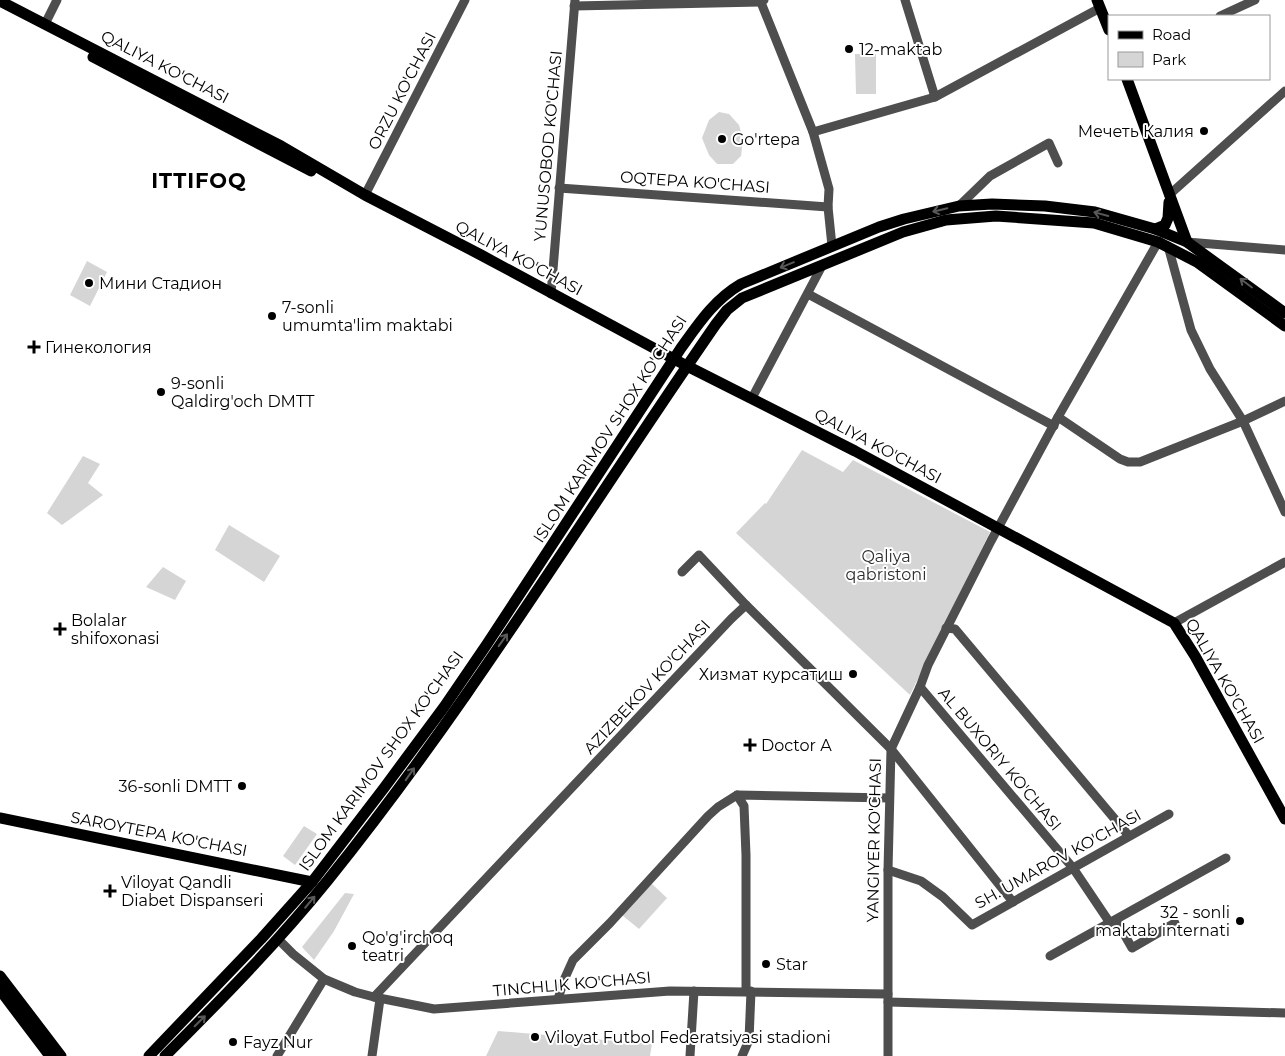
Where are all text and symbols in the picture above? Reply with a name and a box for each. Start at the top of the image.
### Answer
legend [1108,15,1270,80]
text: Road [1152,25,1191,44]
street label: QALIYA KO'CHASI [98,26,232,108]
street label: ORZU KO'CHASI [364,29,440,153]
place label: 12-maktab [859,40,942,59]
marker: 12-maktab [843,43,855,55]
street label: YUNUSOBOD KO'CHASI [530,50,566,242]
text: Park [1152,50,1186,69]
place label: Мечеть Калия [1078,122,1194,141]
marker: Мечеть Калия [1198,125,1210,137]
place label: Go'rtepa [732,130,800,149]
marker: Go'rtepa [716,133,728,145]
street label: OQTEPA KO'CHASI [619,167,771,197]
district label: ITTIFOQ [151,168,247,193]
one-way arrow [932,206,948,215]
one-way arrow [1094,209,1110,218]
street label: QALIYA KO'CHASI [452,216,586,300]
one-way arrow [780,260,795,270]
place label: Мини Стадион [99,274,222,293]
marker: Мини Стадион [83,277,95,289]
one-way arrow [1240,278,1253,289]
place label: 7-sonli umumta'lim maktabi [282,298,453,335]
marker: 7-sonli umumta'lim maktabi [266,310,278,322]
street label: ISLOM KARIMOV SHOX KO'CHASI [529,312,691,546]
place label: Гинекология [45,338,152,357]
marker: Гинекология [27,340,41,354]
place label: 9-sonli Qaldirg'och DMTT [171,374,315,411]
marker: 9-sonli Qaldirg'och DMTT [155,386,167,398]
street label: QALIYA KO'CHASI [811,404,945,488]
park label: Qaliya qabristoni [846,547,926,584]
place label: Bolalar shifoxonasi [71,611,160,648]
street label: QALIYA KO'CHASI [1181,615,1269,747]
street label: AZIZBEKOV KO'CHASI [580,616,714,758]
marker: Bolalar shifoxonasi [53,622,67,636]
one-way arrow [498,634,508,648]
street label: ISLOM KARIMOV SHOX KO'CHASI [295,647,467,875]
place label: Хизмат курсатиш [699,665,843,684]
marker: Хизмат курсатиш [847,668,859,680]
street label: AL BUXORIY KO'CHASI [935,684,1065,834]
place label: Doctor A [761,736,832,755]
marker: Doctor A [743,738,757,752]
street label: YANGIYER KO'CHASI [863,758,885,922]
one-way arrow [405,767,415,781]
place label: 36-sonli DMTT [119,777,233,796]
marker: 36-sonli DMTT [236,780,248,792]
street label: SH. UMAROV KO'CHASI [972,805,1144,913]
street label: SAROYTEPA KO'CHASI [69,808,249,860]
place label: Viloyat Qandli Diabet Dispanseri [121,873,264,910]
marker: Viloyat Qandli Diabet Dispanseri [103,884,117,898]
one-way arrow [304,895,315,908]
place label: 32 - sonli maktab internati [1095,903,1230,940]
marker: 32 - sonli maktab internati [1234,915,1246,927]
place label: Qo'g'irchoq teatri [362,928,454,965]
marker: Qo'g'irchoq teatri [346,940,358,952]
place label: Star [776,955,808,974]
marker: Star [760,958,772,970]
street label: TINCHLIK KO'CHASI [492,968,652,1000]
one-way arrow [194,1015,206,1028]
place label: Viloyat Futbol Federatsiyasi stadioni [545,1028,831,1047]
marker: Viloyat Futbol Federatsiyasi stadioni [529,1031,541,1043]
place label: Fayz Nur [243,1033,313,1052]
marker: Fayz Nur [227,1036,239,1048]

